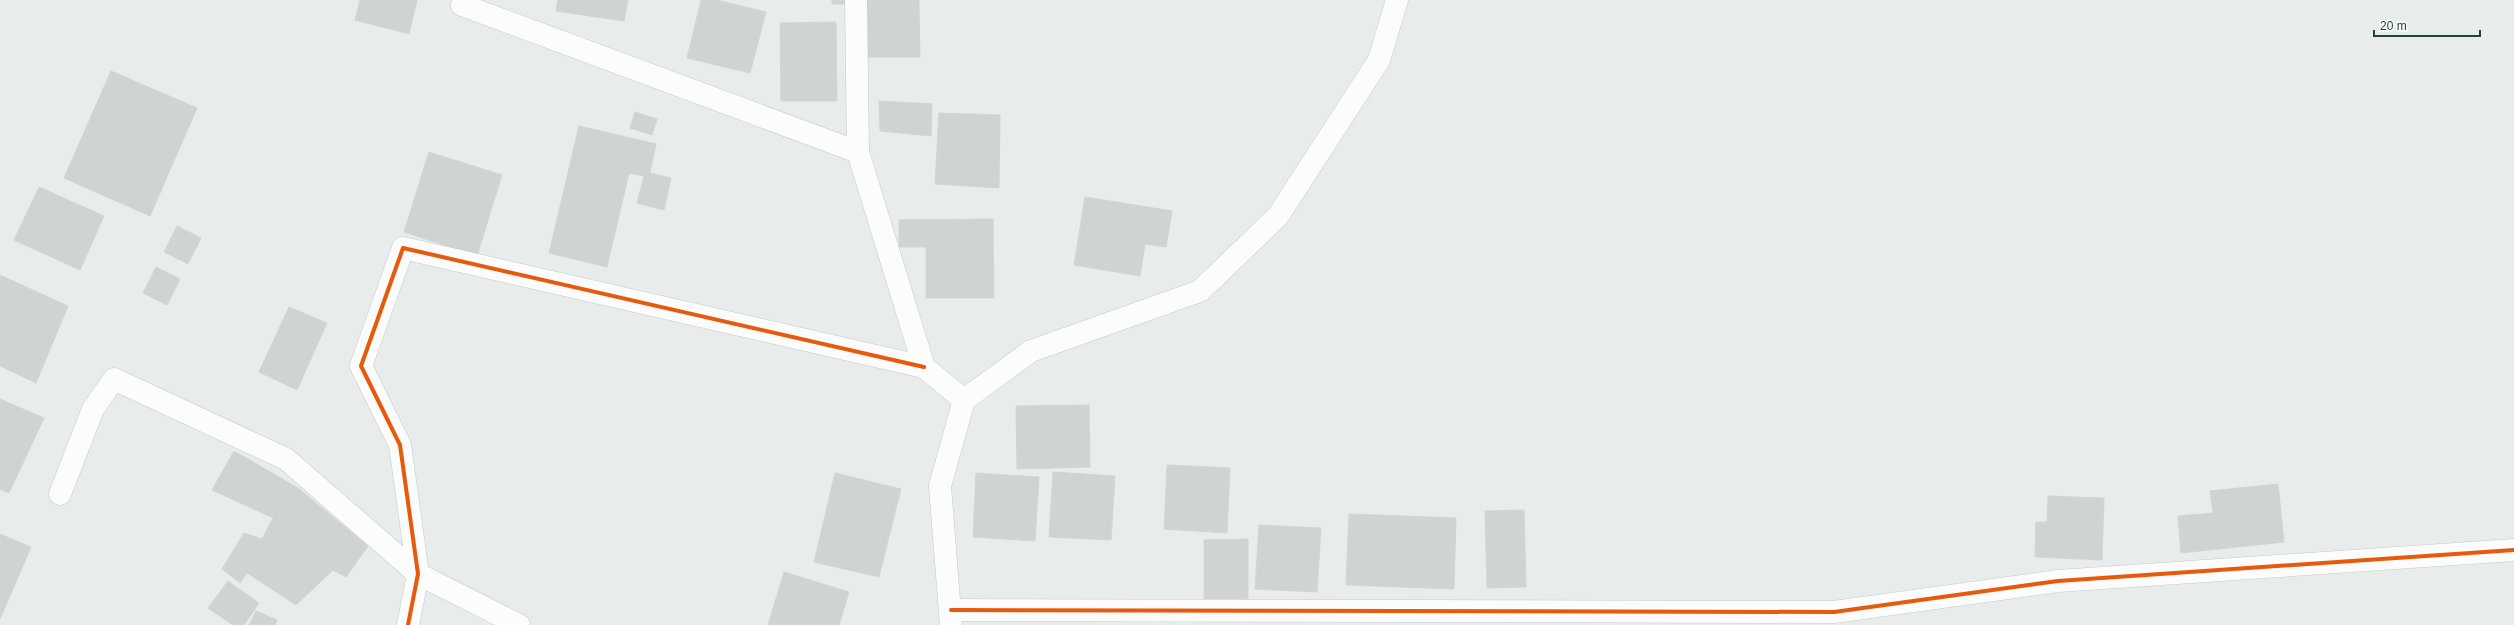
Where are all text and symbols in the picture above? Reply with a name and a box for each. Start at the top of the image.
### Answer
scale bar [2374,12,2480,38]
text: 20 m [2380,19,2407,33]

